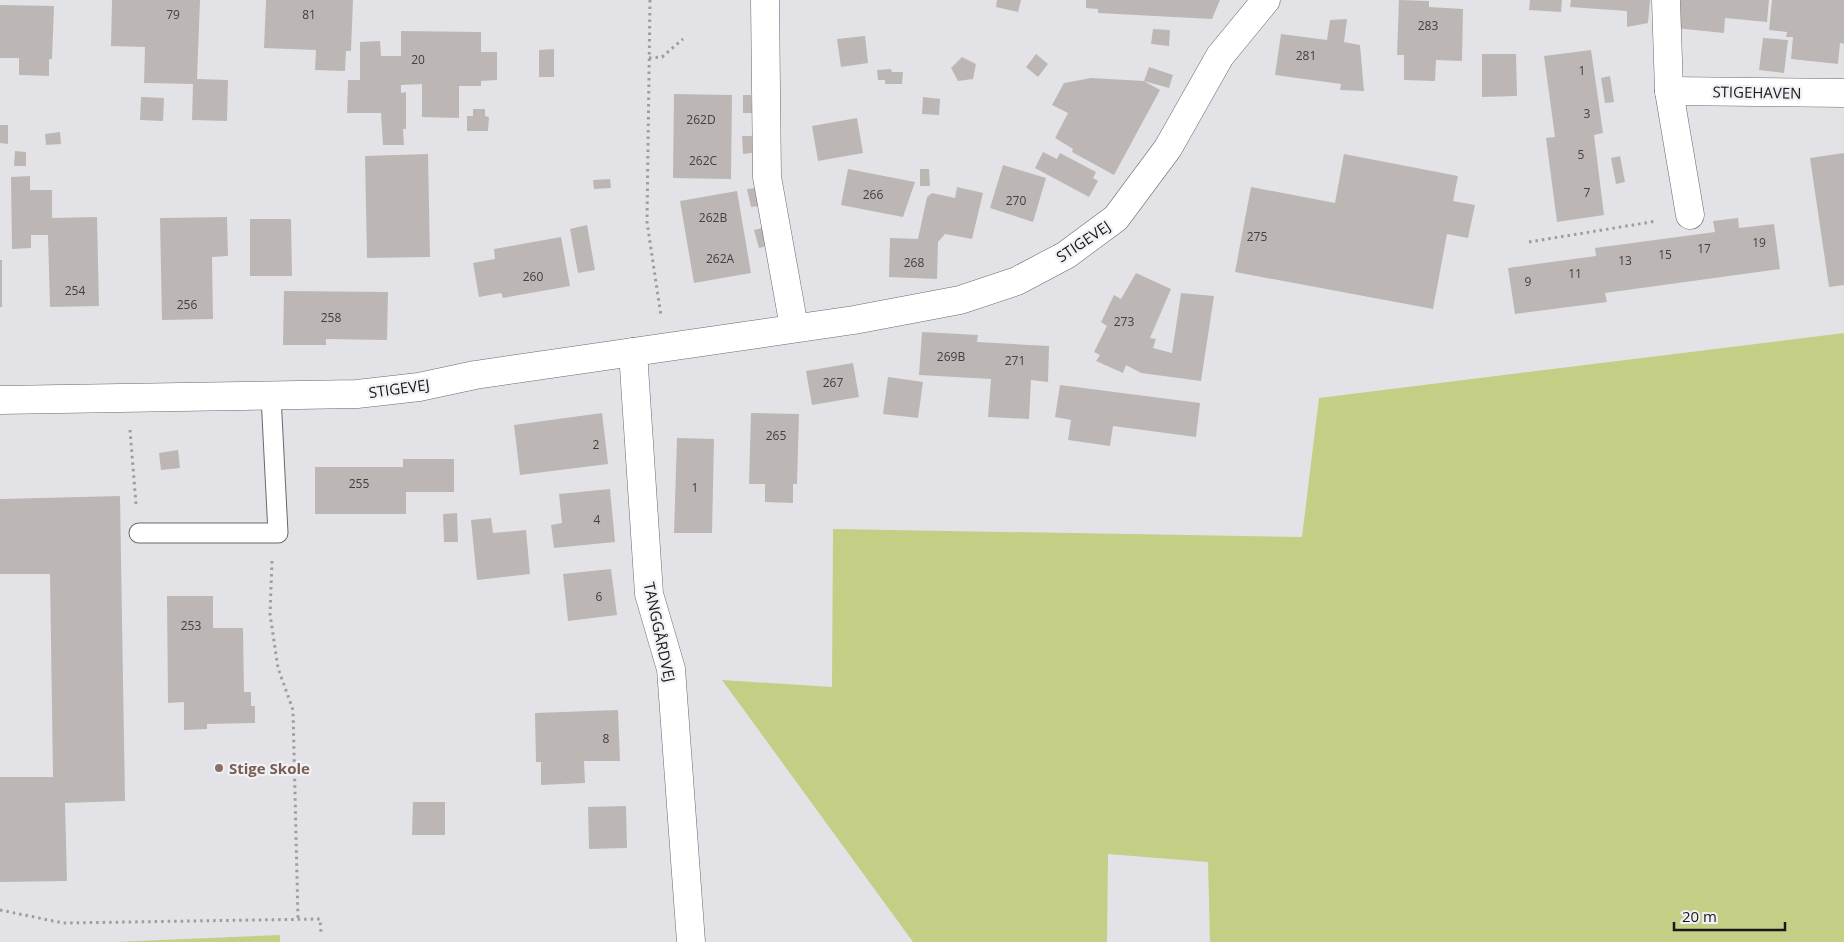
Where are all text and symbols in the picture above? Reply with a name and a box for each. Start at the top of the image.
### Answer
house number: 79 [166,6,180,23]
house number: 81 [302,6,316,23]
house number: 283 [1418,17,1438,34]
house number: 281 [1296,47,1316,64]
house number: 20 [411,51,425,68]
house number: 1 [1579,62,1585,79]
street label: STIGEHAVEN [1712,81,1802,103]
house number: 3 [1584,105,1591,122]
house number: 262D [686,111,716,128]
house number: 5 [1578,146,1585,163]
house number: 262C [689,152,718,169]
house number: 7 [1584,184,1591,201]
house number: 266 [863,186,883,203]
house number: 270 [1006,192,1026,209]
house number: 262B [699,209,727,226]
street label: STIGEVEJ [1052,216,1114,266]
house number: 275 [1247,228,1267,245]
house number: 19 [1752,234,1766,251]
house number: 17 [1697,240,1711,257]
house number: 15 [1658,246,1672,263]
house number: 262A [706,250,734,267]
house number: 13 [1618,252,1632,269]
house number: 268 [904,254,924,271]
house number: 11 [1568,265,1582,282]
house number: 260 [523,268,543,285]
house number: 9 [1525,273,1532,290]
house number: 254 [65,282,85,299]
house number: 256 [177,296,197,313]
house number: 258 [321,309,341,326]
house number: 273 [1114,313,1134,330]
house number: 269B [937,348,965,365]
house number: 271 [1005,352,1025,369]
street label: STIGEVEJ [367,374,431,402]
house number: 267 [823,374,843,391]
house number: 265 [766,427,786,444]
house number: 2 [593,436,600,453]
house number: 255 [349,475,369,492]
house number: 1 [692,479,698,496]
house number: 4 [594,511,601,528]
street label: TANGGÅRDVEJ [640,580,680,684]
house number: 6 [596,588,603,605]
house number: 253 [181,617,201,634]
house number: 8 [603,730,610,747]
place label: Stige Skole [229,758,310,778]
marker: Stige Skole [213,762,225,774]
scale bar [1674,900,1785,932]
text: 20 m [1682,906,1717,926]

